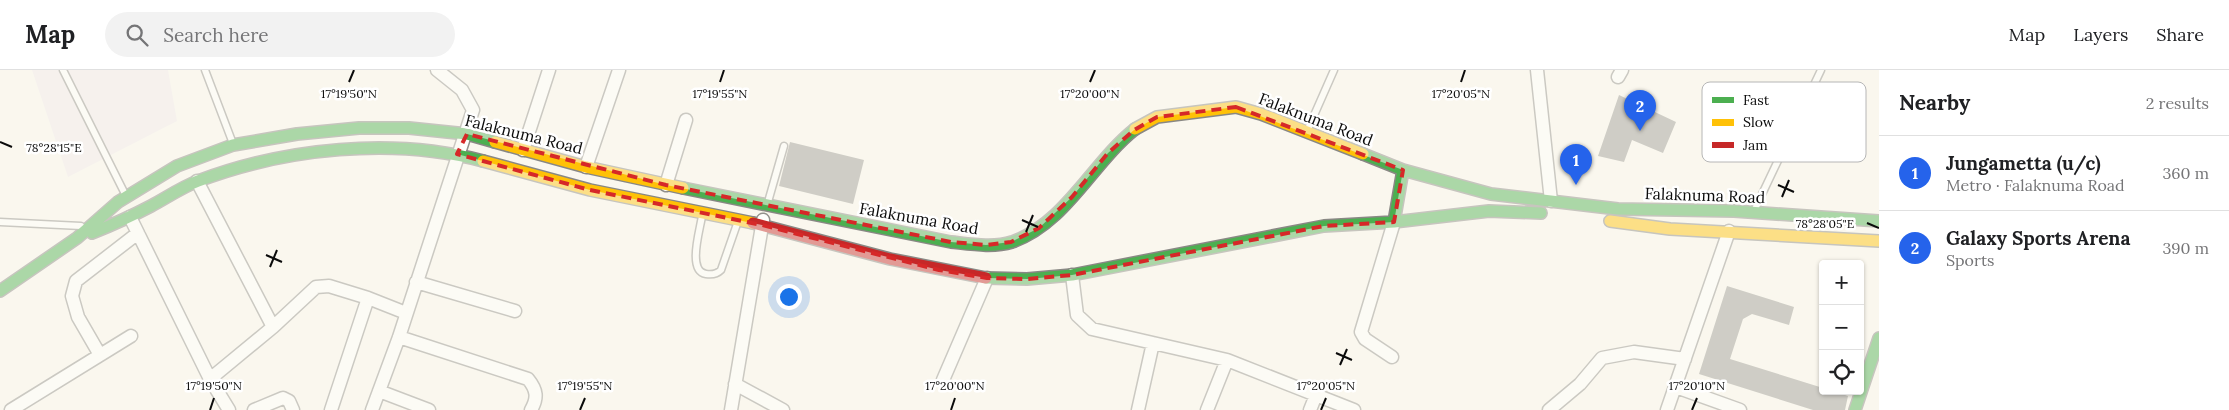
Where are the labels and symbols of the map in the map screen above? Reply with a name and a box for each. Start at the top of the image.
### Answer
legend [1702,82,1866,162]
text: 17°19'50"N [321,86,377,101]
text: 17°19'55"N [693,86,747,101]
text: 17°20'00"N [1060,86,1120,101]
text: 17°20'05"N [1432,86,1490,101]
street label: Falaknuma Road [1256,88,1376,150]
pin: 2 [1624,90,1656,131]
text: Fast [1743,91,1770,109]
street label: Falaknuma Road [463,110,585,158]
text: Slow [1743,113,1775,131]
text: Jam [1742,136,1768,154]
text: 78°28'15"E [26,140,82,155]
pin: 1 [1560,144,1592,185]
street label: Falaknuma Road [1644,183,1766,207]
street label: Falaknuma Road [858,198,981,238]
text: 78°28'05"E [1796,216,1854,231]
your location [776,284,802,310]
text: 17°19'50"N [186,378,242,393]
text: 17°19'55"N [558,378,612,393]
text: 17°20'00"N [925,378,985,393]
text: 17°20'05"N [1297,378,1355,393]
text: 17°20'10"N [1669,378,1725,393]

